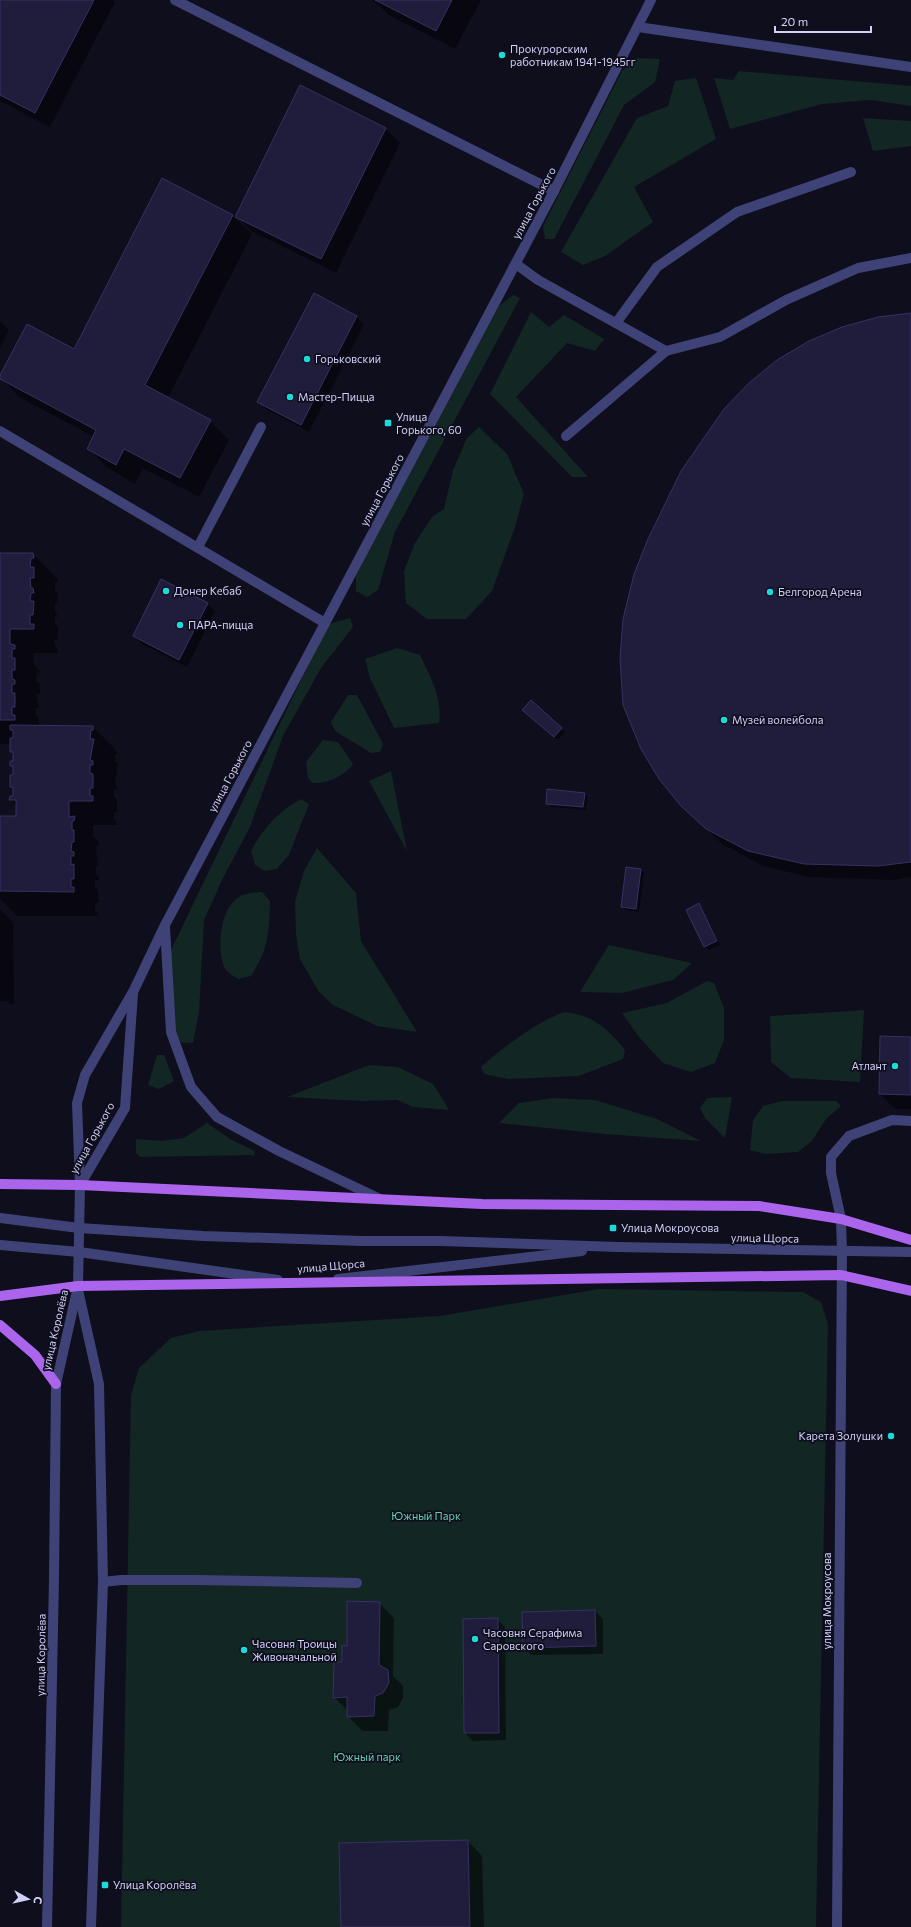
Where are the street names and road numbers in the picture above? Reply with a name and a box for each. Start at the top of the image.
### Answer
street label: улица Горького [509,164,558,241]
street label: улица Горького [357,451,406,528]
street label: улица Горького [205,737,254,814]
street label: улица Горького [67,1099,117,1176]
street label: улица Щорса [731,1230,799,1245]
street label: улица Щорса [296,1256,365,1275]
street label: улица Королёва [39,1288,70,1371]
street label: улица Мокроусова [820,1552,833,1650]
street label: улица Королёва [33,1614,48,1696]

